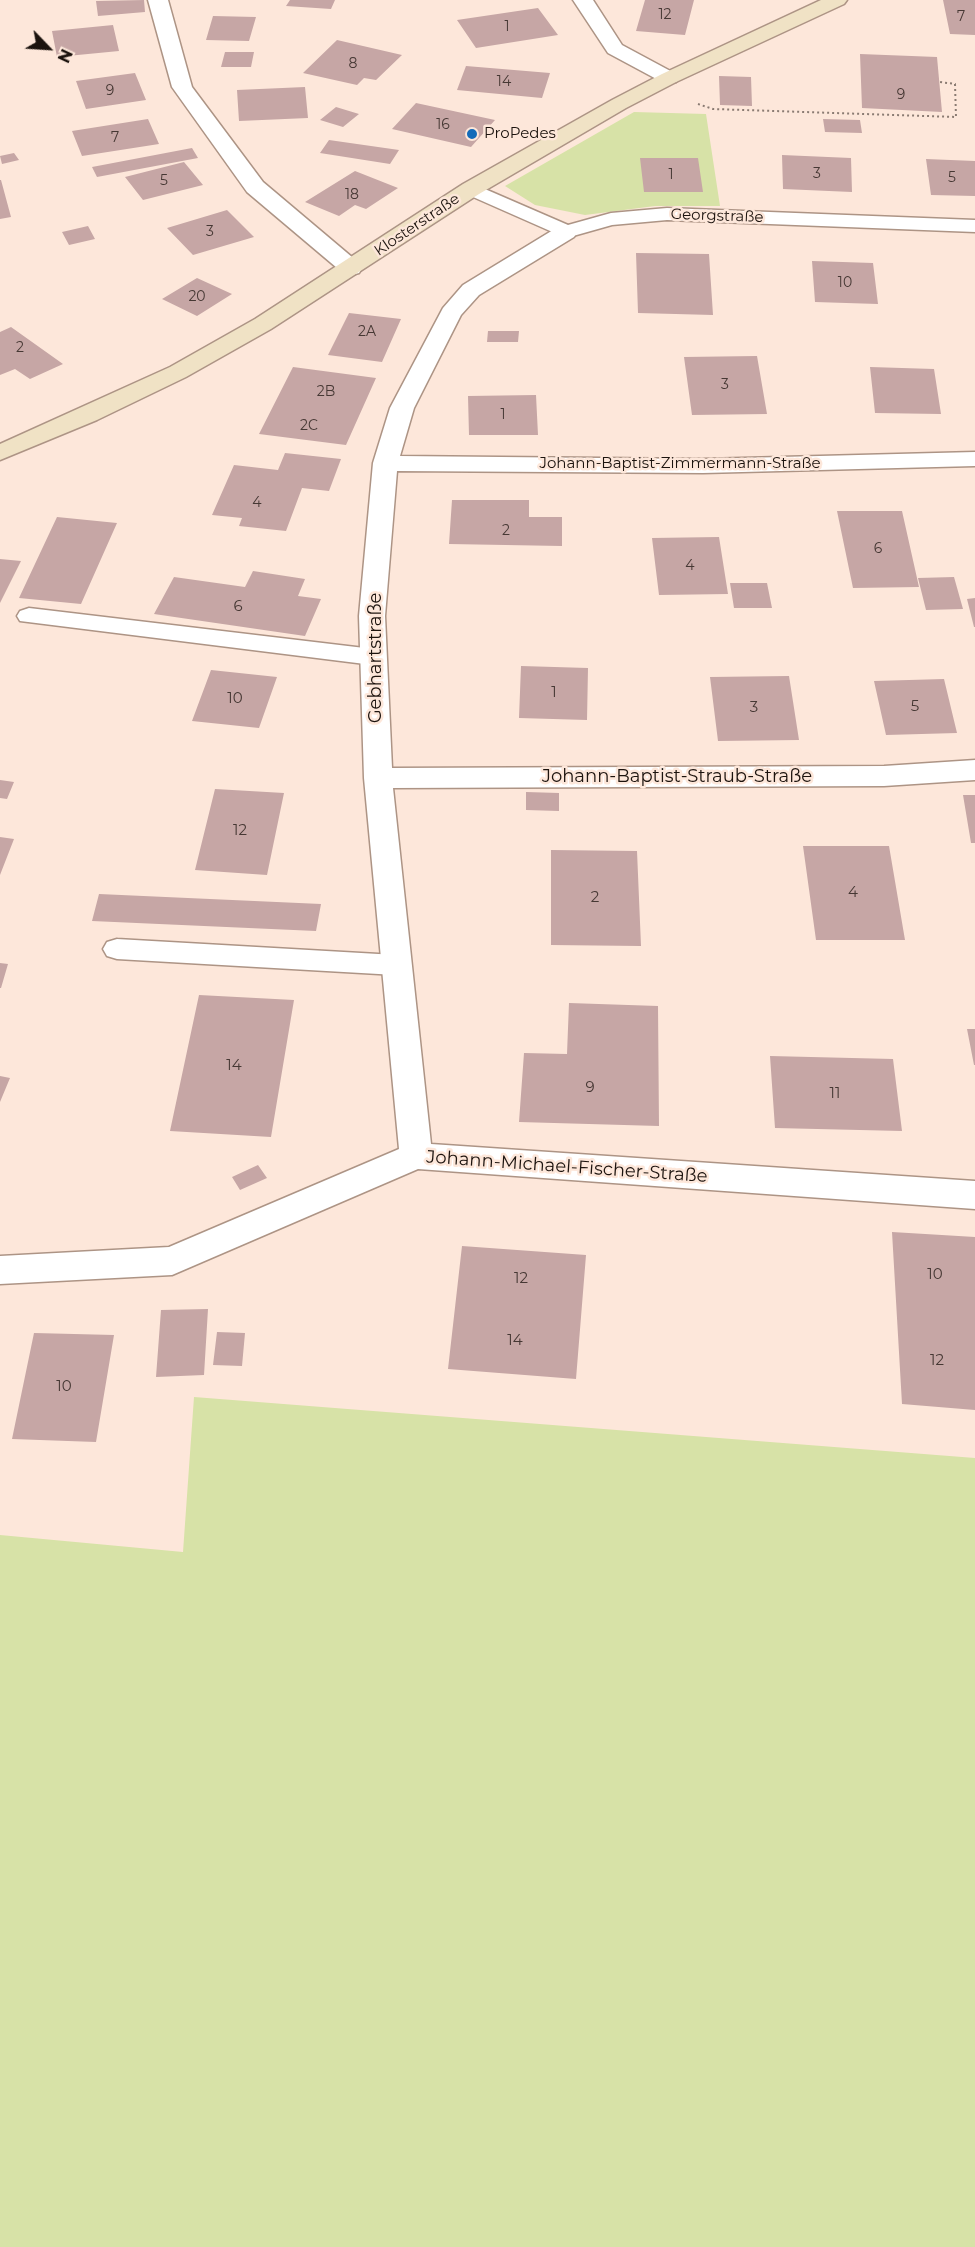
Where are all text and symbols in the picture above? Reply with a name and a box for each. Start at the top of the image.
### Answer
house number: 12 [658,7,672,23]
house number: 7 [957,9,965,25]
north arrow [18,18,78,78]
house number: 1 [504,19,510,35]
text: N [53,46,76,66]
house number: 8 [349,56,357,72]
house number: 14 [497,74,511,90]
house number: 9 [106,83,114,99]
house number: 9 [897,87,905,103]
house number: 16 [436,117,450,133]
place label: ProPedes [484,125,556,143]
marker: ProPedes [465,127,479,141]
house number: 7 [111,130,119,146]
house number: 3 [813,166,821,182]
house number: 1 [668,167,674,183]
house number: 5 [948,170,956,186]
house number: 5 [160,173,168,189]
house number: 18 [345,187,359,203]
street label: Klosterstraße [371,190,463,260]
street label: Georgstraße [670,205,764,227]
house number: 3 [206,224,214,240]
house number: 10 [838,275,852,291]
house number: 20 [188,289,206,305]
house number: 2A [358,324,376,340]
house number: 2 [16,340,24,356]
house number: 3 [721,377,729,393]
house number: 2B [317,384,335,400]
house number: 1 [500,407,506,423]
house number: 2C [300,418,318,434]
street label: Johann-Baptist-Zimmermann-Straße [539,455,821,473]
house number: 4 [252,495,262,511]
house number: 2 [502,523,510,539]
house number: 6 [874,541,882,557]
house number: 4 [685,558,695,574]
street label: Gebhartstraße [365,593,387,723]
house number: 6 [233,598,243,616]
house number: 1 [551,684,557,702]
house number: 10 [227,690,243,708]
house number: 5 [911,698,919,716]
house number: 3 [750,699,758,717]
street label: Johann-Baptist-Straub-Straße [542,766,812,788]
house number: 12 [233,822,247,840]
house number: 4 [848,884,858,902]
house number: 2 [591,889,599,907]
house number: 14 [226,1057,242,1075]
house number: 9 [585,1079,595,1097]
house number: 11 [830,1085,840,1103]
street label: Johann-Michael-Fischer-Straße [426,1146,708,1188]
house number: 10 [927,1266,943,1284]
house number: 12 [514,1270,528,1288]
house number: 14 [507,1332,523,1350]
house number: 12 [930,1352,944,1370]
house number: 10 [56,1378,72,1396]

